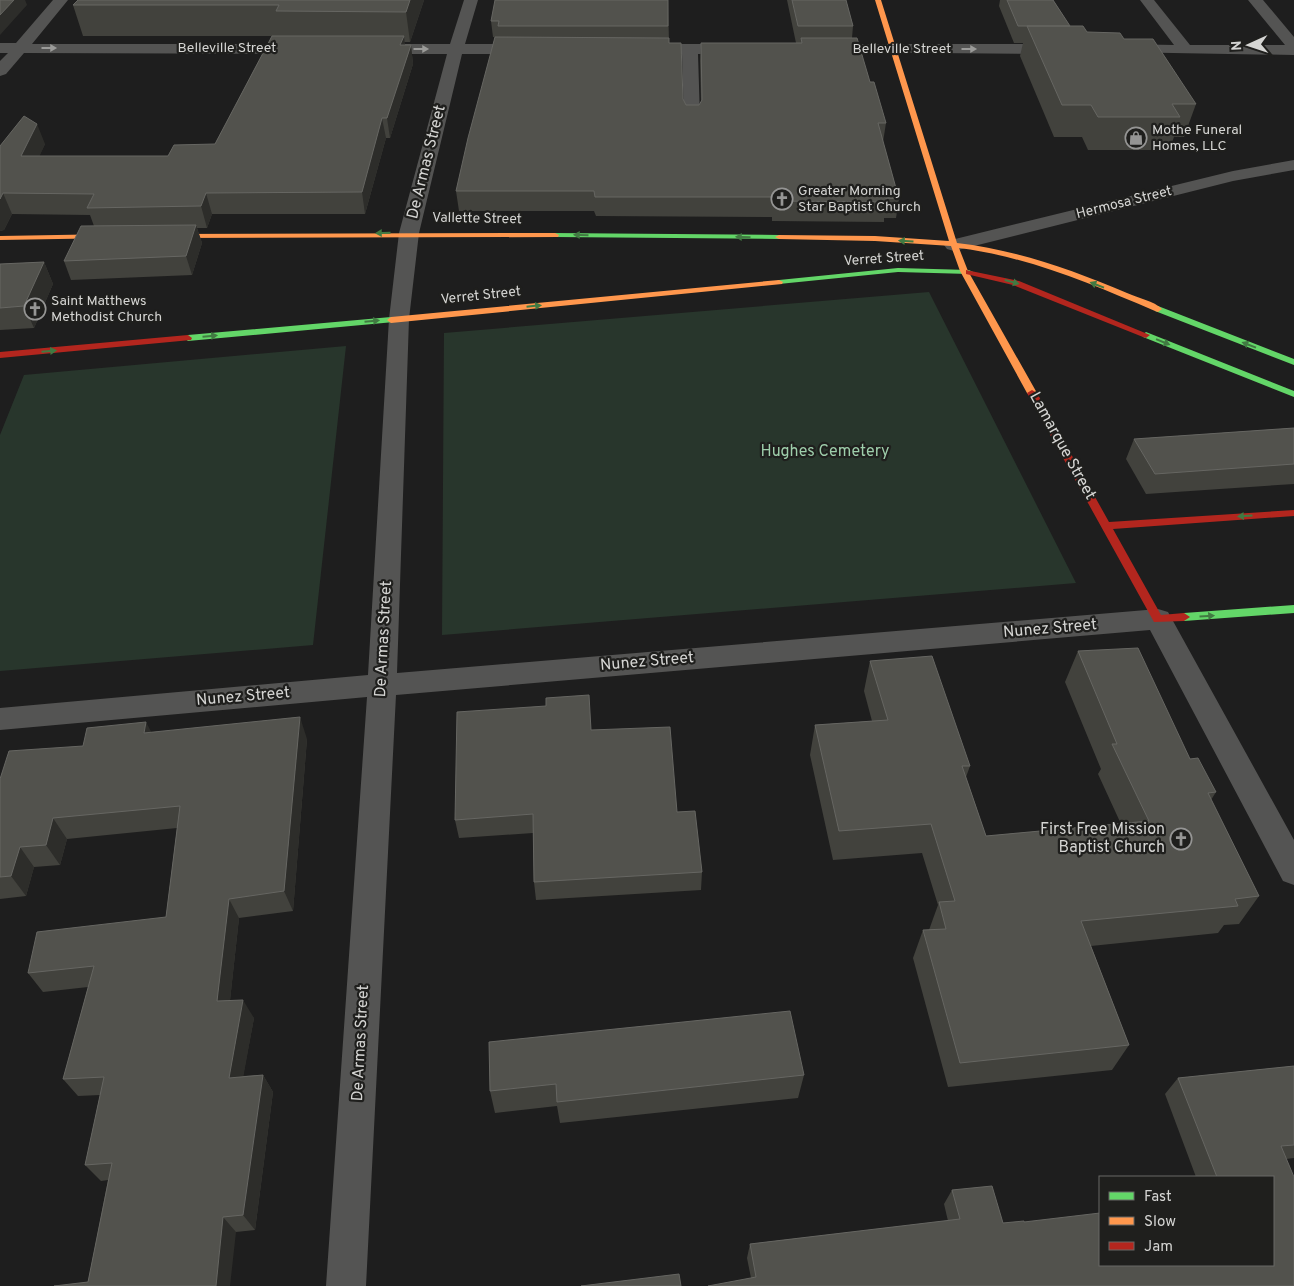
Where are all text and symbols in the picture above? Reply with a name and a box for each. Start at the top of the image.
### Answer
north arrow [1224,20,1274,70]
street label: Belleville Street [178,40,276,57]
text: N [1229,40,1246,51]
street label: Belleville Street [853,41,951,58]
one-way arrow [41,44,57,52]
one-way arrow [413,45,429,53]
one-way arrow [961,45,977,53]
street label: De Armas Street [403,103,451,221]
place label: Mothe Funeral Homes, LLC [1152,122,1242,155]
shop icon: Mothe Funeral Homes, LLC [1124,126,1148,150]
place label: Greater Morning Star Baptist Church [798,183,921,216]
street label: Hermosa Street [1074,183,1174,223]
church icon: Greater Morning Star Baptist Church [770,187,794,211]
street label: Vallette Street [432,210,522,228]
one-way arrow [375,229,391,237]
one-way arrow [572,231,588,239]
one-way arrow [735,233,751,241]
one-way arrow [897,237,913,245]
street label: Verret Street [843,248,925,270]
one-way arrow [1004,279,1019,287]
one-way arrow [1090,281,1105,288]
street label: Verret Street [440,283,522,309]
place label: Saint Matthews Methodist Church [51,293,162,326]
church icon: Saint Matthews Methodist Church [23,297,47,321]
one-way arrow [526,302,542,310]
one-way arrow [365,317,381,325]
one-way arrow [203,332,219,340]
one-way arrow [1156,338,1170,346]
one-way arrow [1241,340,1256,348]
one-way arrow [41,346,57,354]
street label: Lamarque Street [1024,389,1100,503]
park label: Hughes Cemetery [760,442,890,462]
one-way arrow [1237,512,1253,520]
street label: De Armas Street [371,580,397,698]
one-way arrow [1199,611,1215,619]
street label: Nunez Street [1002,615,1098,643]
street label: Nunez Street [599,648,695,676]
street label: Nunez Street [195,683,291,711]
place label: First Free Mission Baptist Church [1040,820,1165,858]
church icon: First Free Mission Baptist Church [1169,827,1193,851]
street label: De Armas Street [348,984,374,1102]
legend [1099,1176,1274,1266]
text: Fast [1144,1188,1172,1207]
text: Slow [1144,1213,1176,1232]
text: Jam [1144,1238,1173,1257]

